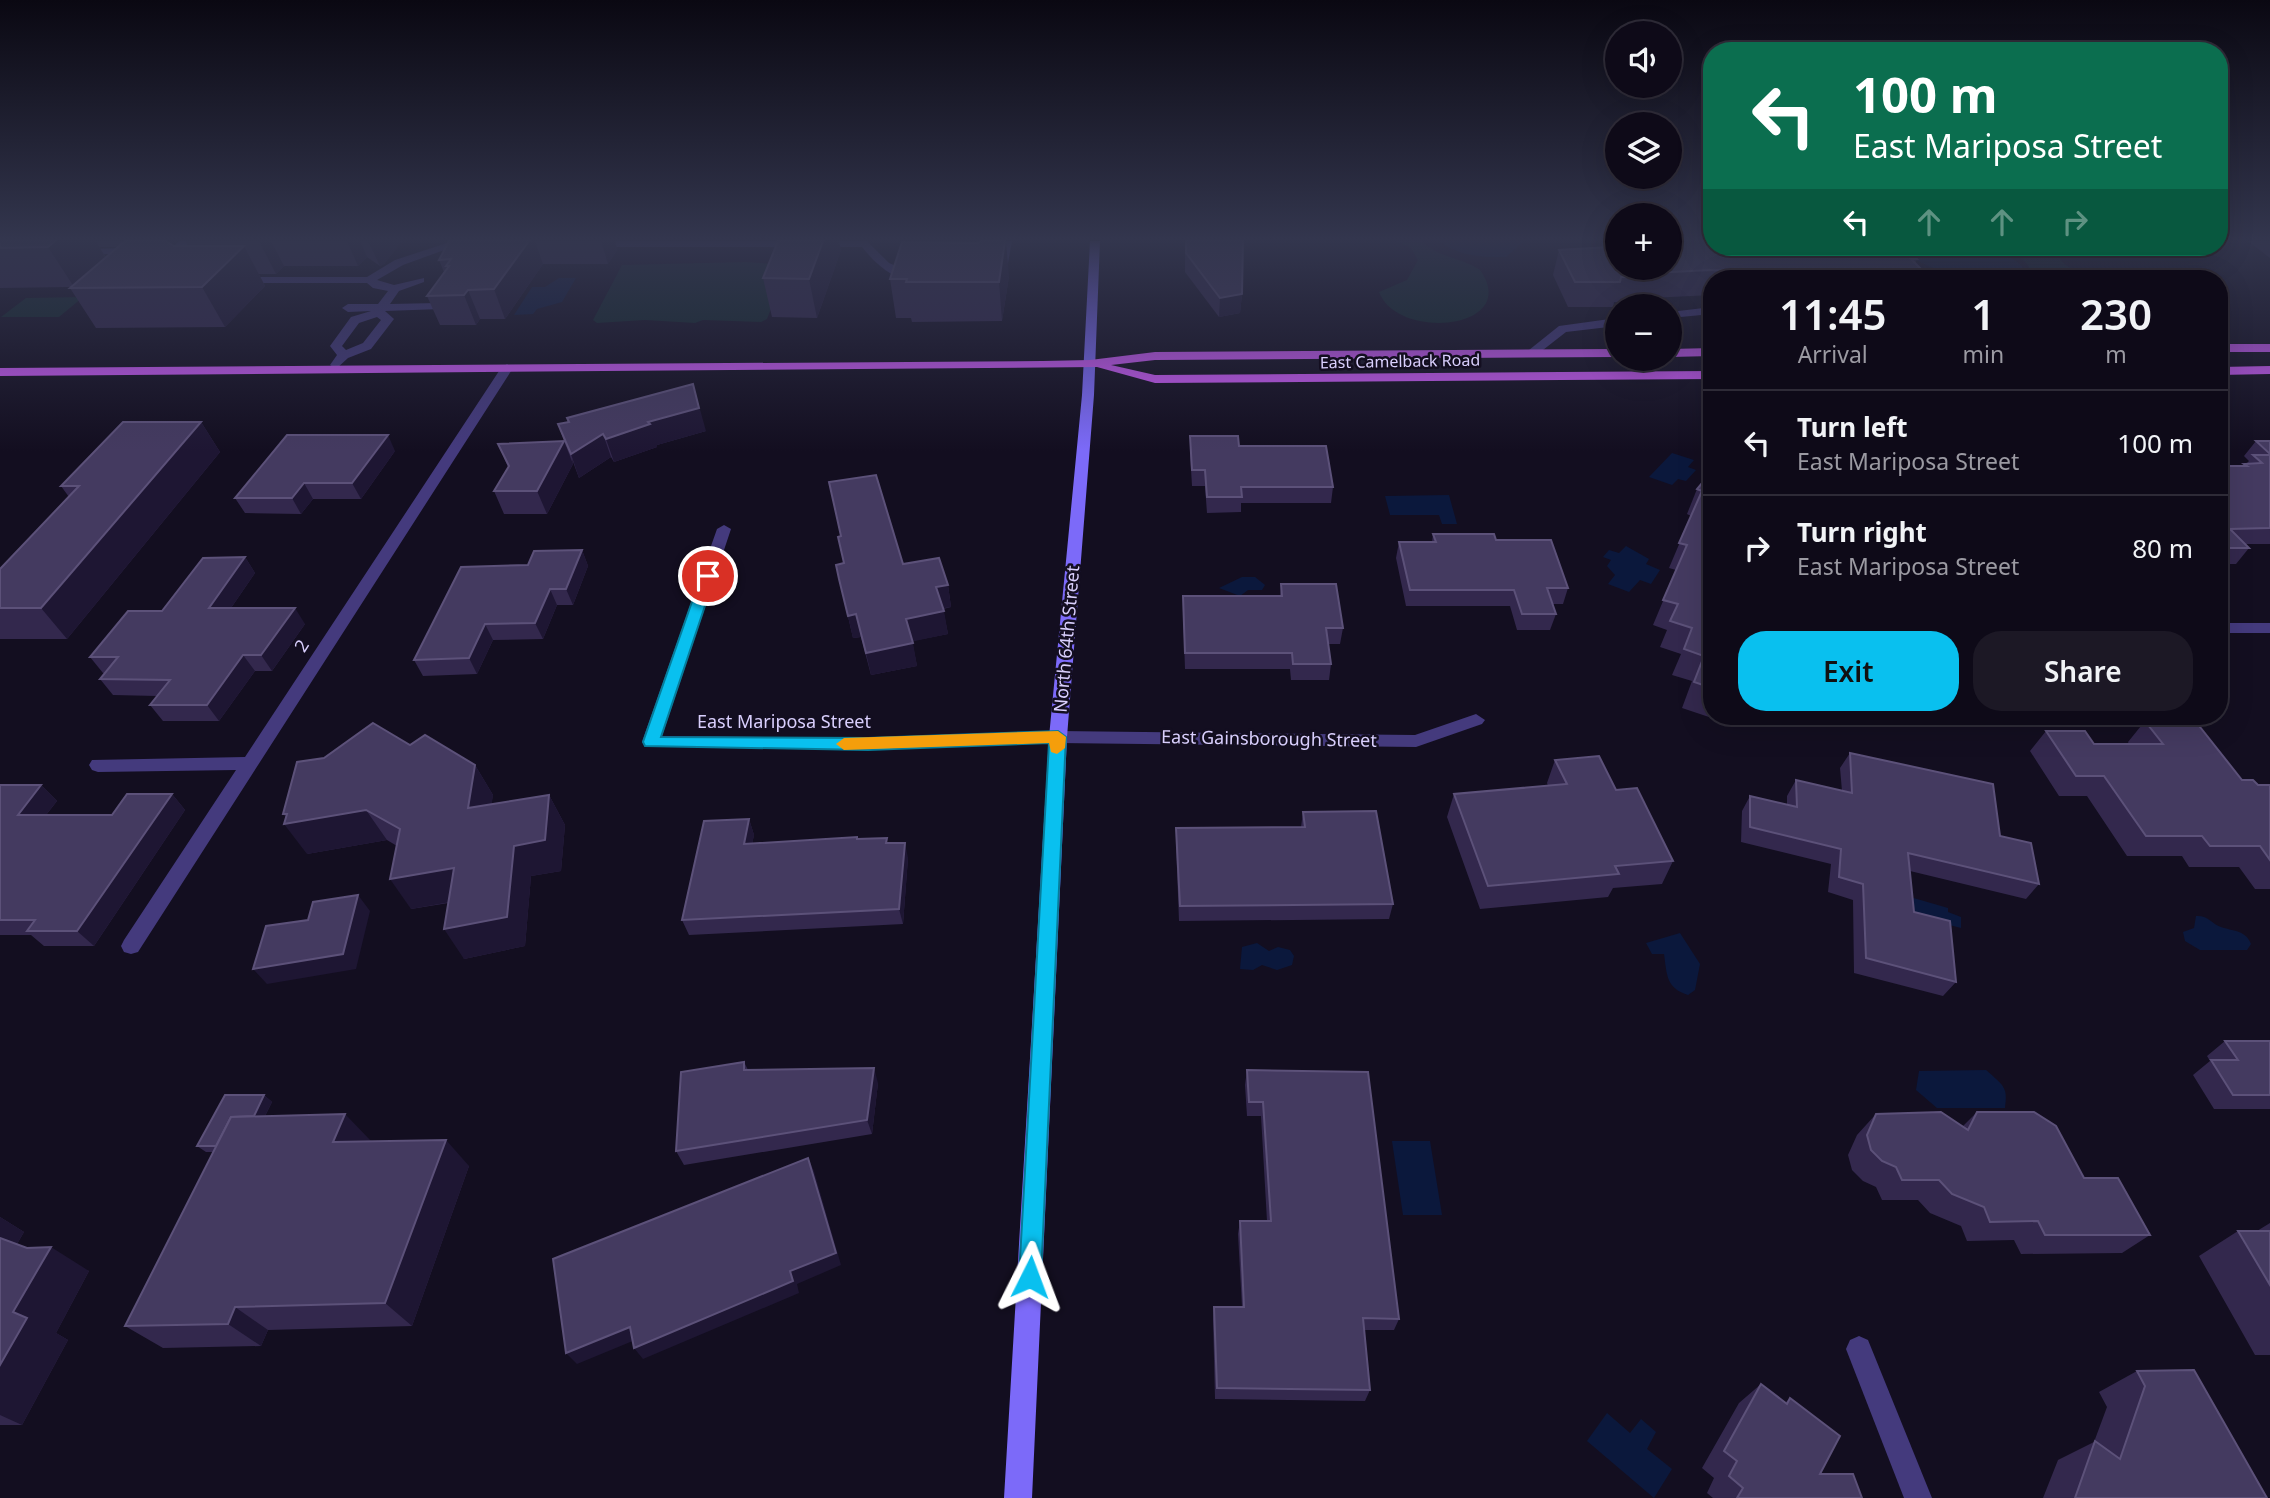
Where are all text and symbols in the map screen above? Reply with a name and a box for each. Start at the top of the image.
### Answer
map controls [1605,21,1682,371]
button: sound [1605,21,1682,98]
text: 100 m [1853,61,1998,127]
icon: left [1738,70,1829,161]
button: layers [1605,112,1682,189]
text: East Mariposa Street [1853,124,2162,167]
button: + [1605,203,1682,280]
icon: left [1837,203,1875,241]
icon: ahead [1910,203,1948,241]
icon: ahead [1983,203,2021,241]
icon: right [2056,203,2094,241]
text: 11:45 [1779,285,1887,342]
text: 1 [1971,285,1995,342]
text: 230 [2080,285,2152,342]
button: − [1605,294,1682,371]
text: Arrival [1798,338,1868,370]
text: min [1962,338,2004,370]
text: m [2105,338,2127,370]
street label: East Camelback Road [1320,349,1480,373]
text: Turn left [1797,409,1908,445]
icon: left [1738,424,1776,462]
text: 100 m [2117,425,2193,461]
text: East Mariposa Street [1797,445,2019,477]
text: Turn right [1797,514,1927,550]
icon: right [1738,529,1776,567]
text: 80 m [2132,530,2193,566]
pin [678,546,738,606]
text: East Mariposa Street [1797,550,2019,582]
icon: arrive [689,557,727,595]
street label: North 64th Street [1048,564,1084,713]
button: Exit [1738,631,1959,711]
button: Share [1973,631,2193,711]
street label: 2 [288,635,314,656]
street label: East Mariposa Street [697,709,872,733]
street label: East Gainsborough Street [1161,724,1378,752]
position arrow [993,1240,1067,1314]

